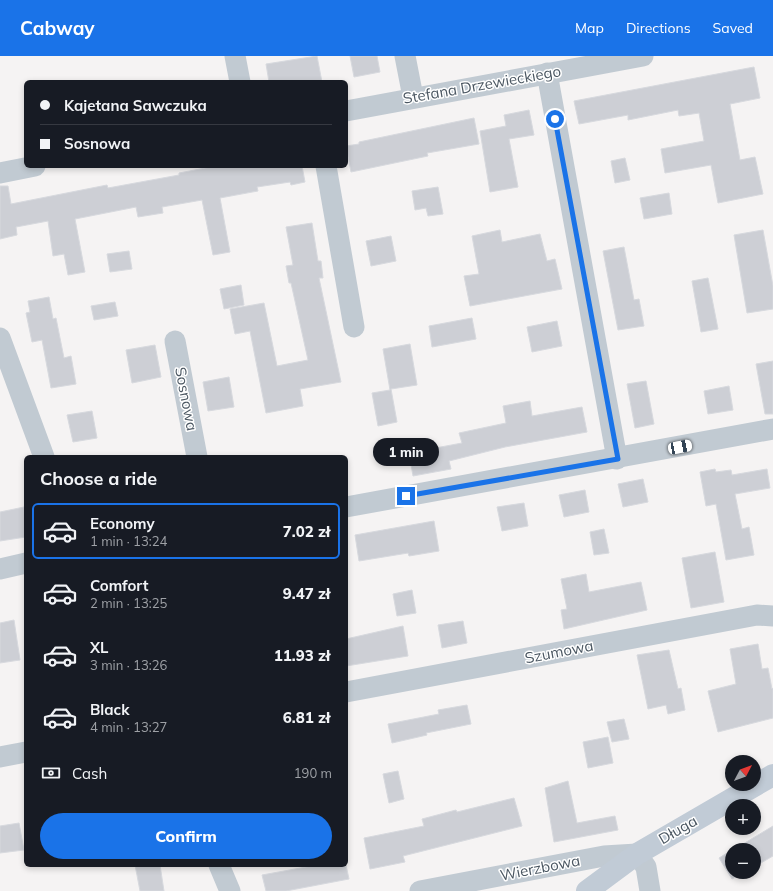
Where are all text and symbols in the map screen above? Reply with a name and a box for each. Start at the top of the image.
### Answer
text: Cabway [20,16,95,40]
text: Map [575,19,604,37]
text: Directions [626,19,691,37]
text: Saved [713,19,753,37]
street label: Stefana Drzewieckiego [401,61,562,108]
text: Kajetana Sawczuka [64,96,207,115]
route start [546,110,564,128]
text: Sosnowa [64,134,130,153]
street label: Sosnowa [171,365,202,432]
callout: 1 min [373,438,439,466]
car [667,439,693,455]
text: 1 min [389,444,423,460]
text: Choose a ride [40,467,157,490]
route end [397,487,415,505]
icon: car [42,513,78,549]
text: Economy [90,514,155,533]
text: 7.02 zł [283,522,330,541]
text: 1 min · 13:24 [90,533,167,549]
icon: car [42,575,78,611]
text: Comfort [90,576,148,595]
text: 9.47 zł [283,584,330,603]
text: 2 min · 13:25 [90,595,167,611]
street label: Szumowa [523,636,595,667]
icon: car [42,637,78,673]
text: XL [90,638,108,657]
text: 11.93 zł [274,646,330,665]
text: 3 min · 13:26 [90,657,167,673]
icon: car [42,699,78,735]
text: Black [90,700,129,719]
text: 6.81 zł [283,708,330,727]
text: 4 min · 13:27 [90,719,167,735]
north arrow [725,755,761,791]
map controls [725,755,761,879]
icon: cash [40,762,62,784]
text: Cash [72,764,107,783]
text: 190 m [294,765,332,781]
button: + [725,799,761,835]
street label: Długa [655,811,700,848]
button: Confirm [40,813,332,859]
button: − [725,843,761,879]
street label: Wierzbowa [498,850,581,885]

